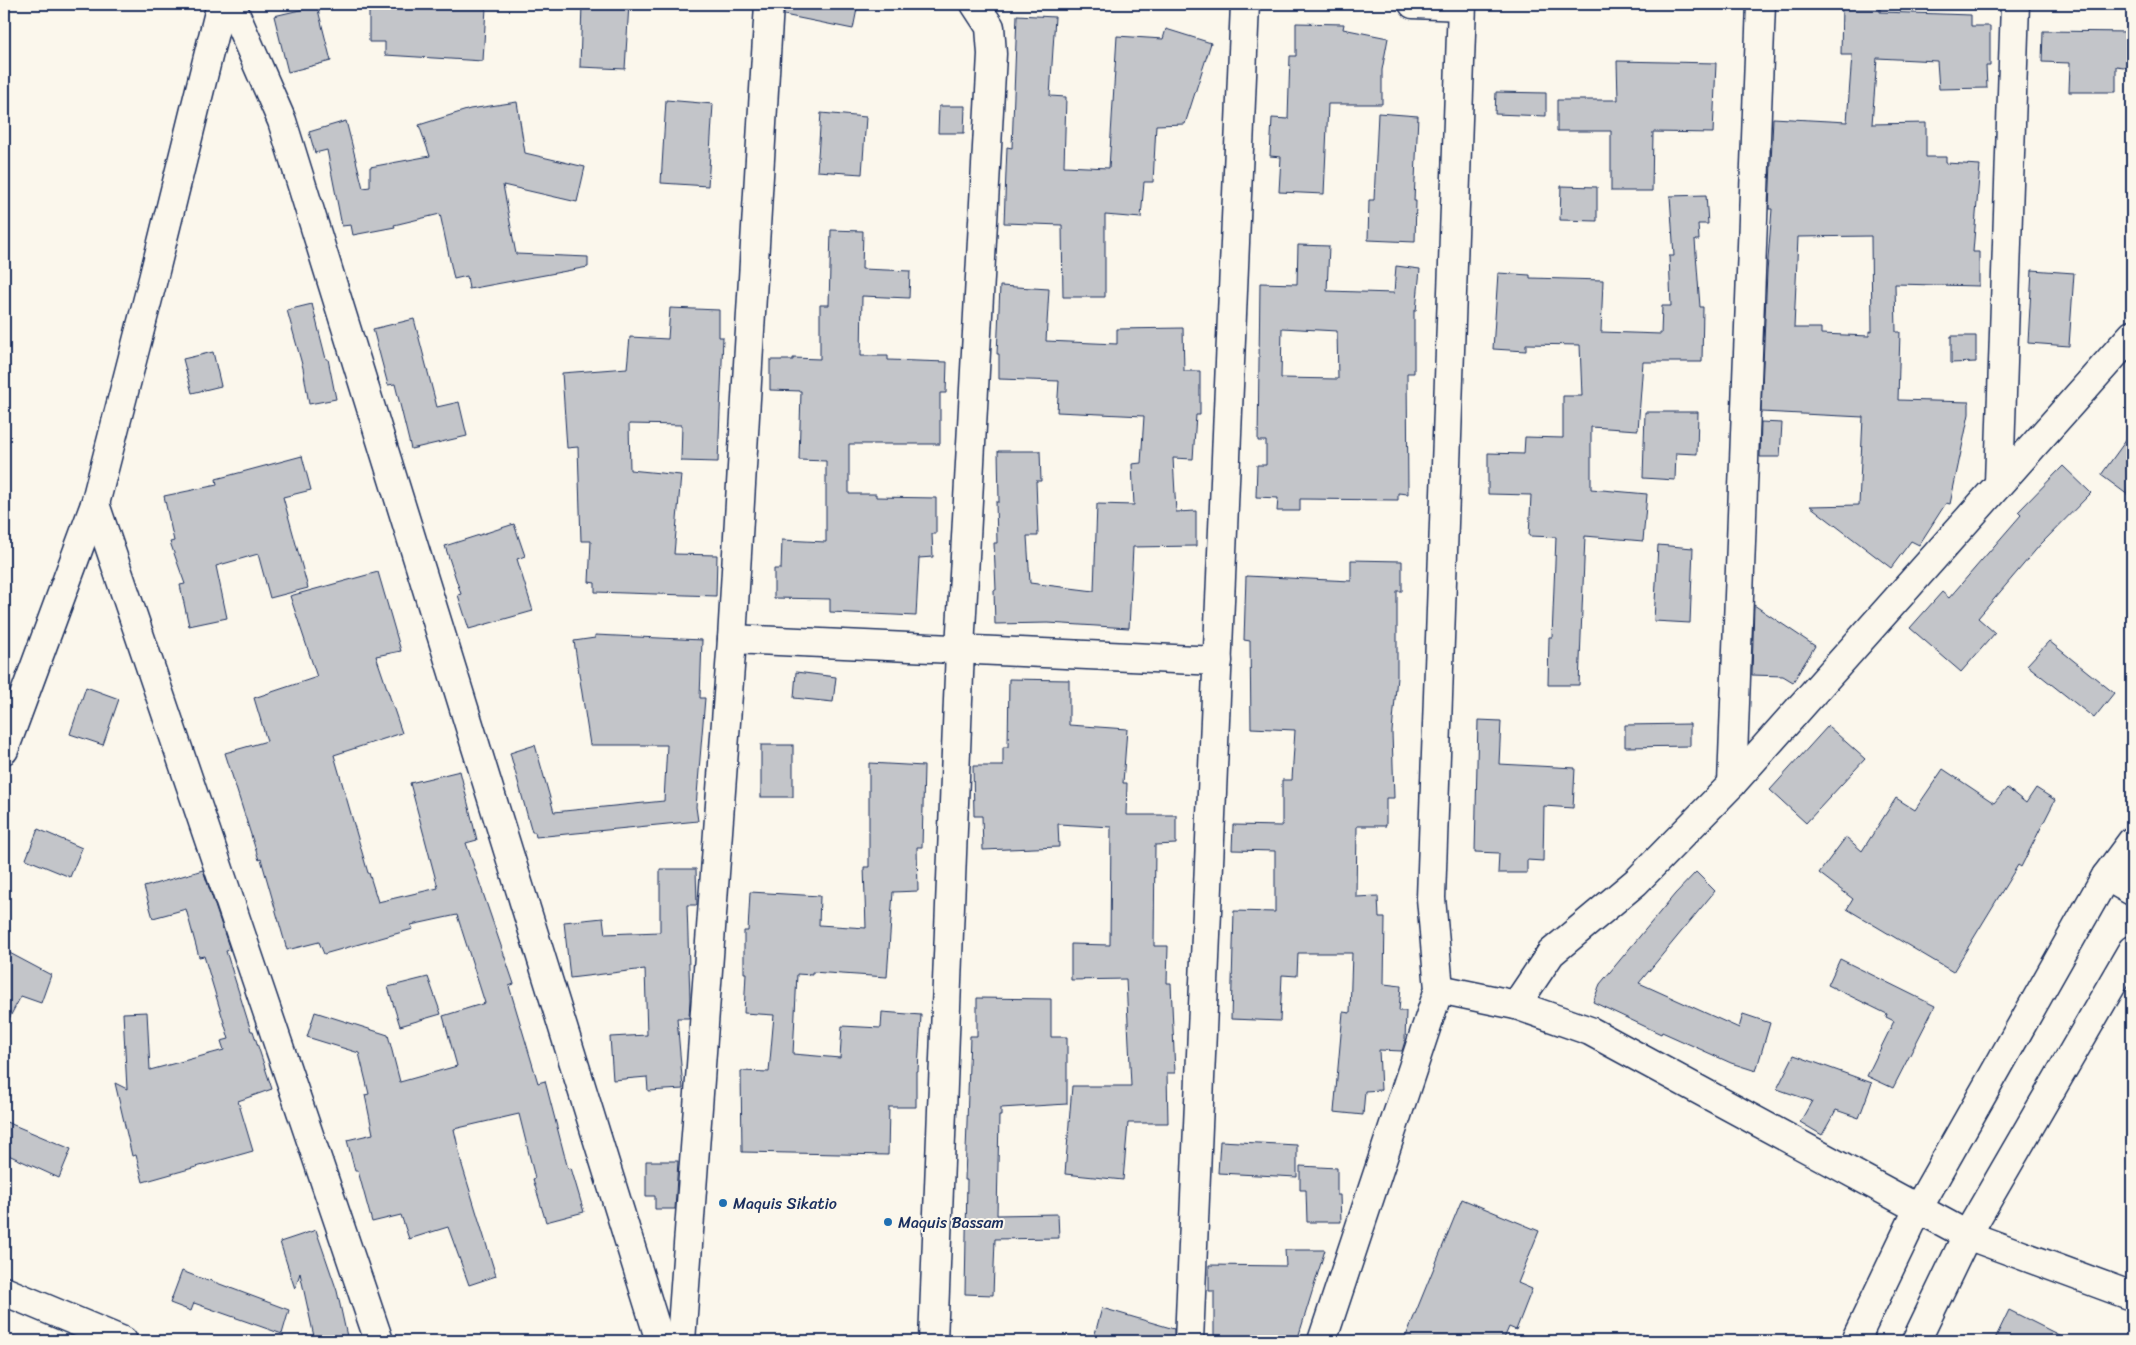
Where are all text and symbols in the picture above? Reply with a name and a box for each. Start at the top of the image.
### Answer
place label: Maquis Sikatio [733,1189,837,1218]
marker: Maquis Sikatio [717,1197,729,1209]
place label: Maquis Bassam [898,1208,1004,1237]
marker: Maquis Bassam [882,1216,894,1228]

